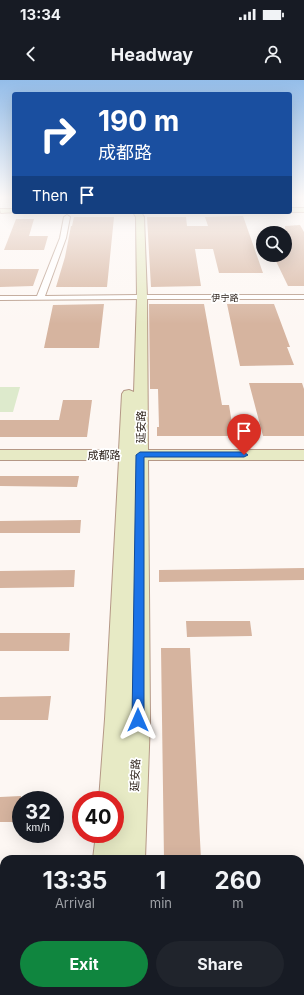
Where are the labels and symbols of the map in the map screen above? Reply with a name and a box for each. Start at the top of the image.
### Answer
street label: 伊宁路 [210,292,239,303]
street label: 延安路 [134,410,148,444]
pin [227,414,261,455]
street label: 成都路 [88,448,121,462]
position arrow [117,699,159,741]
street label: 延安路 [127,758,143,792]
speed limit sign: 40 [72,791,124,843]

